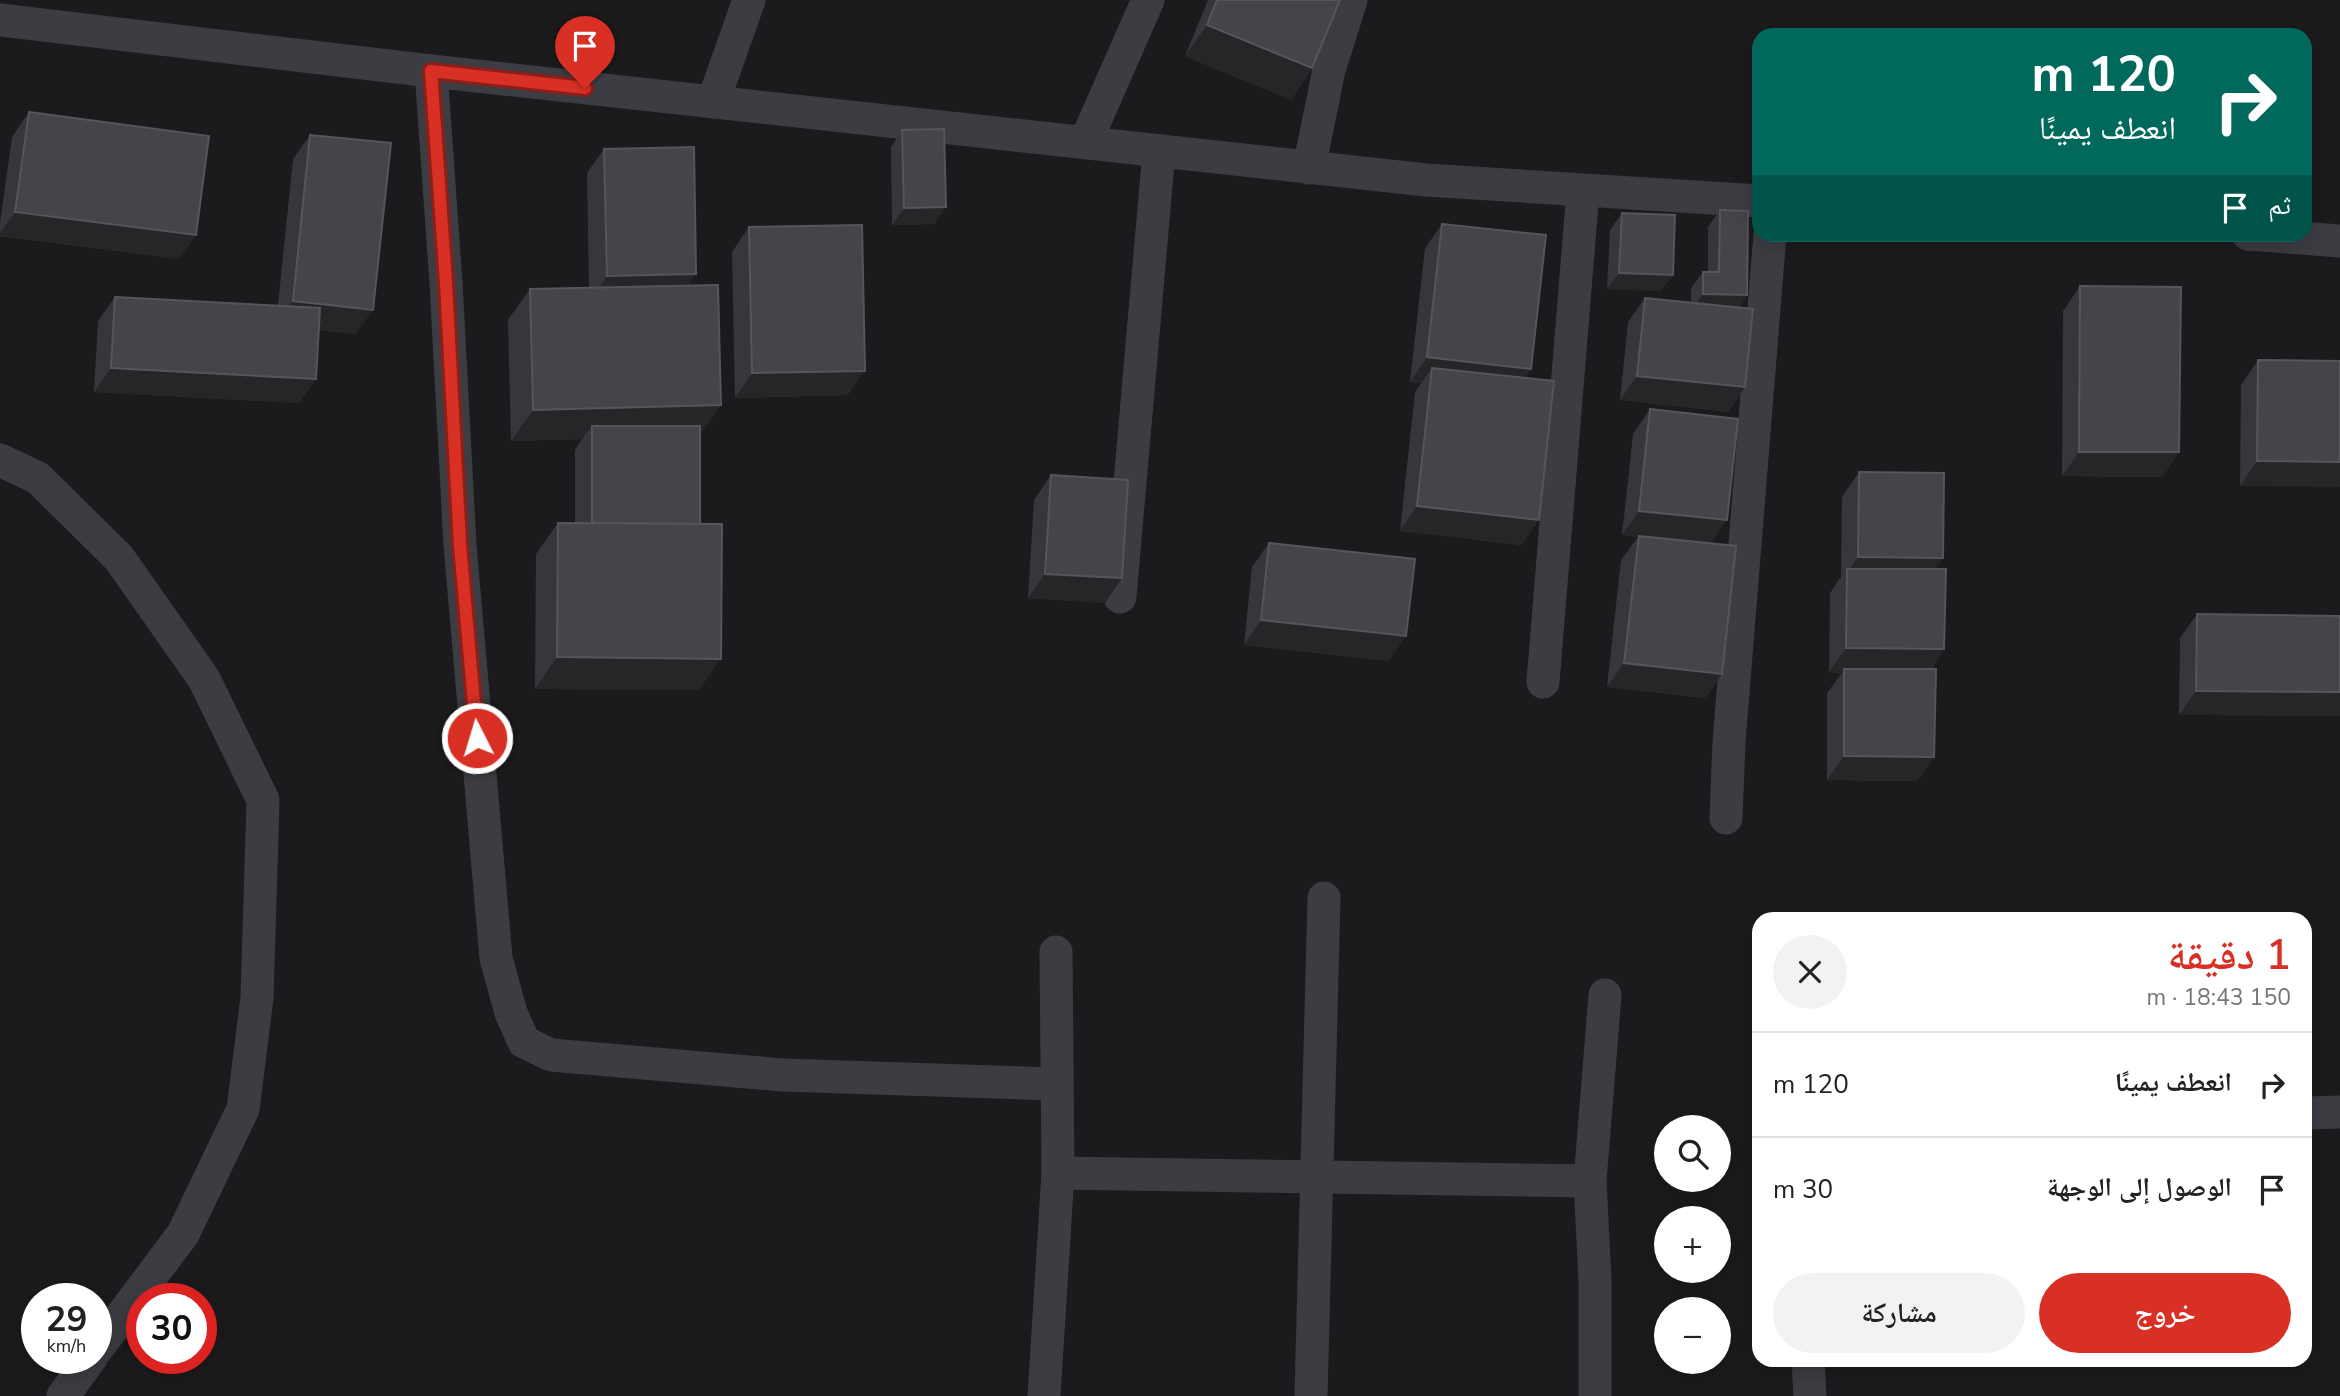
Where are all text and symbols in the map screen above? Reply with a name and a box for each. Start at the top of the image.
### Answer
pin [555,16,615,88]
icon: arrive [566,27,604,65]
text: 120 m [2032,41,2176,108]
icon: right [2200,56,2291,147]
text: انعطف يمينًا [2039,107,2176,150]
text: ثم [2268,188,2291,223]
icon: arrive [2216,189,2254,227]
position arrow [440,701,514,775]
text: 1 دقيقة [2167,927,2291,984]
button: close [1773,935,1847,1009]
text: 150 m · 18:43 [2146,982,2291,1013]
text: انعطف يمينًا [2115,1065,2232,1100]
icon: right [2253,1066,2291,1104]
text: 120 m [1773,1067,1849,1102]
map controls [1654,1115,1731,1374]
button: search [1654,1115,1731,1192]
text: الوصول إلى الوجهة [2047,1170,2232,1205]
icon: arrive [2253,1171,2291,1209]
text: 30 m [1773,1172,1833,1207]
button: + [1654,1206,1731,1283]
button: مشاركة [1773,1273,2025,1353]
button: خروج [2039,1273,2291,1353]
speed limit sign: 30 [126,1283,217,1374]
text: 29 [45,1296,88,1343]
button: − [1654,1297,1731,1374]
text: km/h [47,1334,86,1358]

